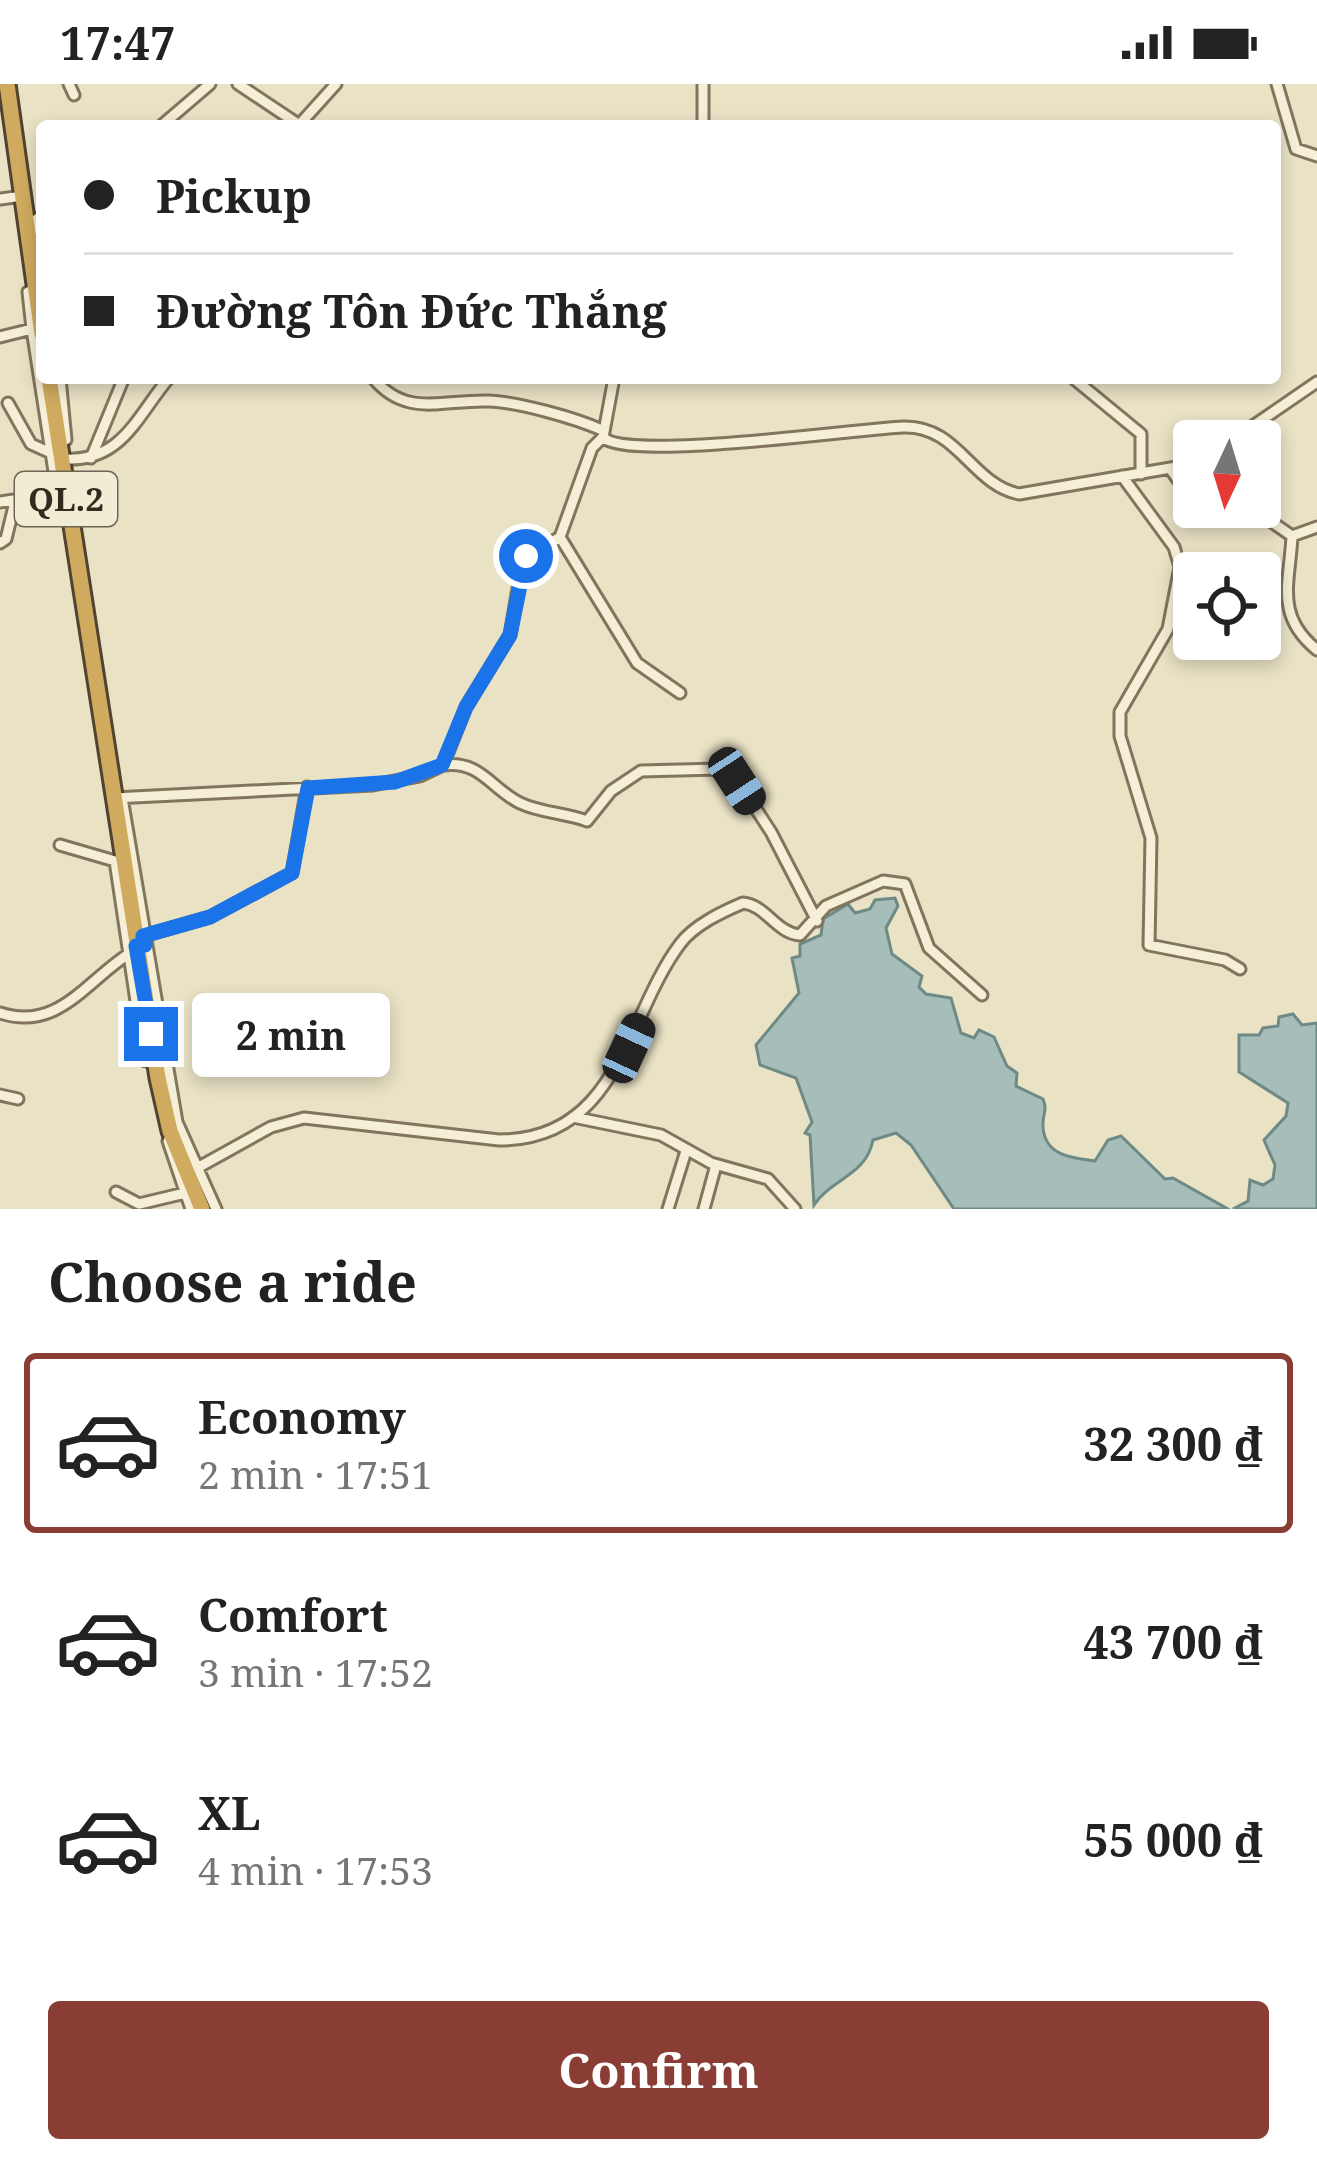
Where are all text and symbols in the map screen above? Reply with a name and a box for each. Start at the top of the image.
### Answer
text: 17:47 [60,12,175,73]
text: Pickup [156,165,312,226]
text: Đường Tôn Đức Thắng [156,280,667,341]
north arrow [1173,420,1281,528]
map controls [1173,420,1281,660]
road number: QL.2 [15,472,117,526]
route start [499,529,553,583]
button: locate [1173,552,1281,660]
car [702,741,772,821]
callout: 2 min [193,992,391,1076]
route end [124,1007,178,1061]
text: 2 min [236,1008,346,1061]
car [597,1008,661,1088]
text: Choose a ride [48,1244,417,1318]
text: Economy [198,1386,406,1447]
icon: car [54,1389,162,1497]
text: 32 300 ₫ [1083,1413,1263,1474]
text: 2 min · 17:51 [198,1447,433,1500]
text: Comfort [198,1584,388,1645]
icon: car [54,1587,162,1695]
text: 43 700 ₫ [1083,1611,1263,1672]
text: 3 min · 17:52 [198,1645,433,1698]
text: XL [198,1782,260,1843]
icon: car [54,1785,162,1893]
text: 55 000 ₫ [1083,1809,1263,1870]
text: 4 min · 17:53 [198,1843,433,1896]
button: Confirm [48,2001,1269,2139]

